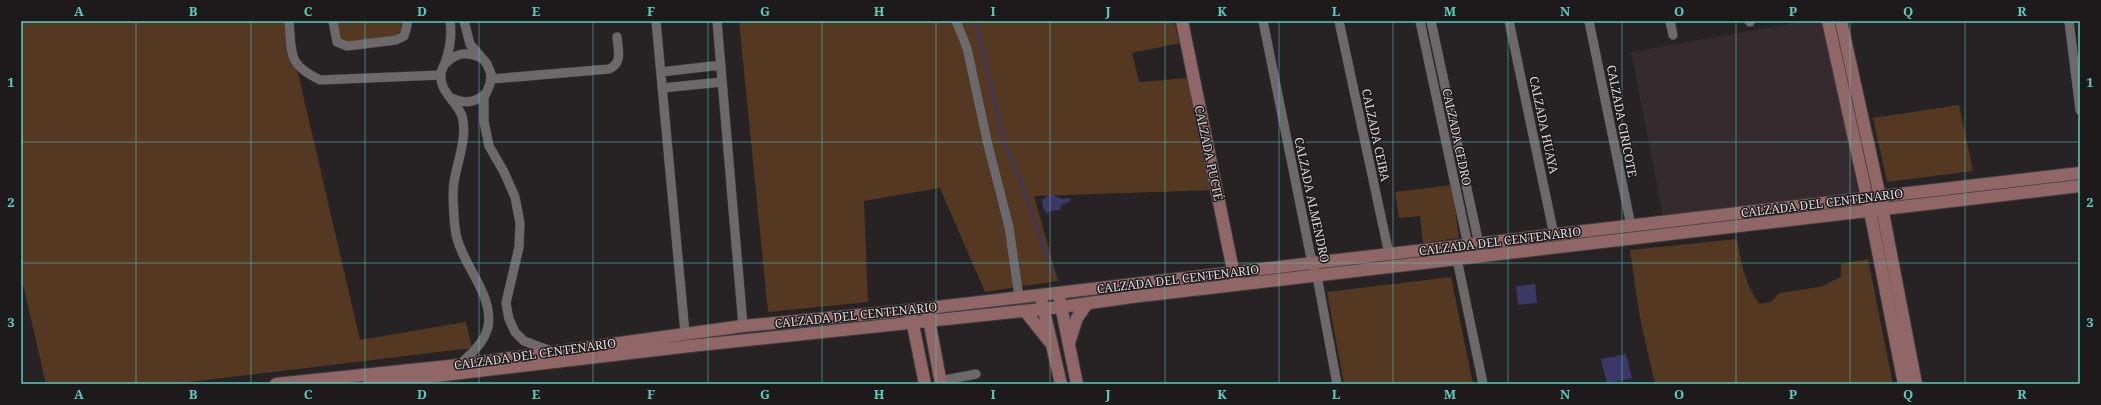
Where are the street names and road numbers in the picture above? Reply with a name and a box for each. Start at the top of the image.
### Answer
street label: CALZADA CIRICOTE [1603,63,1641,179]
street label: CALZADA HUAYA [1525,75,1563,176]
street label: CALZADA CEIBA [1358,87,1394,183]
street label: CALZADA CEDRO [1438,87,1476,187]
street label: CALZADA PUCTÉ [1191,104,1227,202]
street label: CALZADA ALMENDRO [1290,136,1334,264]
street label: CALZADA DEL CENTENARIO [1740,185,1904,221]
street label: CALZADA DEL CENTENARIO [1418,223,1582,259]
street label: CALZADA DEL CENTENARIO [1096,261,1260,297]
street label: CALZADA DEL CENTENARIO [774,298,938,332]
street label: CALZADA DEL CENTENARIO [453,334,617,374]

